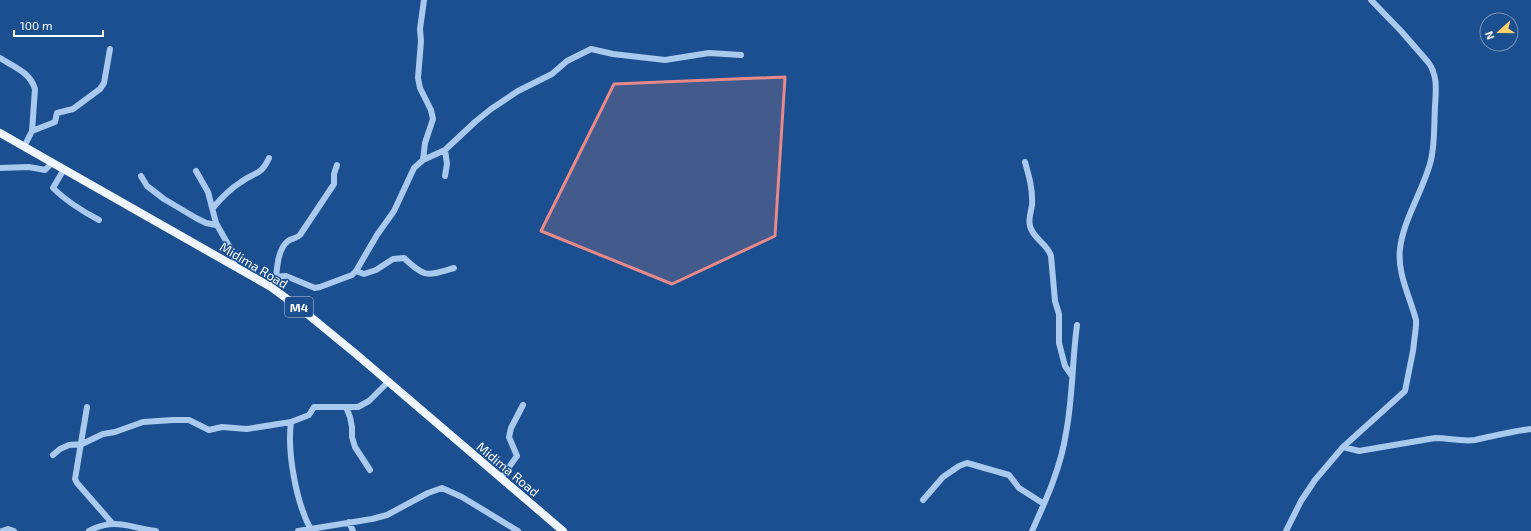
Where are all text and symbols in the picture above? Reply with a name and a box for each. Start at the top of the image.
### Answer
scale bar [14,12,103,38]
north arrow [1479,12,1519,52]
text: 100 m [20,18,52,32]
text: N [1482,30,1497,42]
street label: Midima Road [217,238,291,292]
road number: M4 [285,297,313,317]
street label: Midima Road [473,438,543,500]

